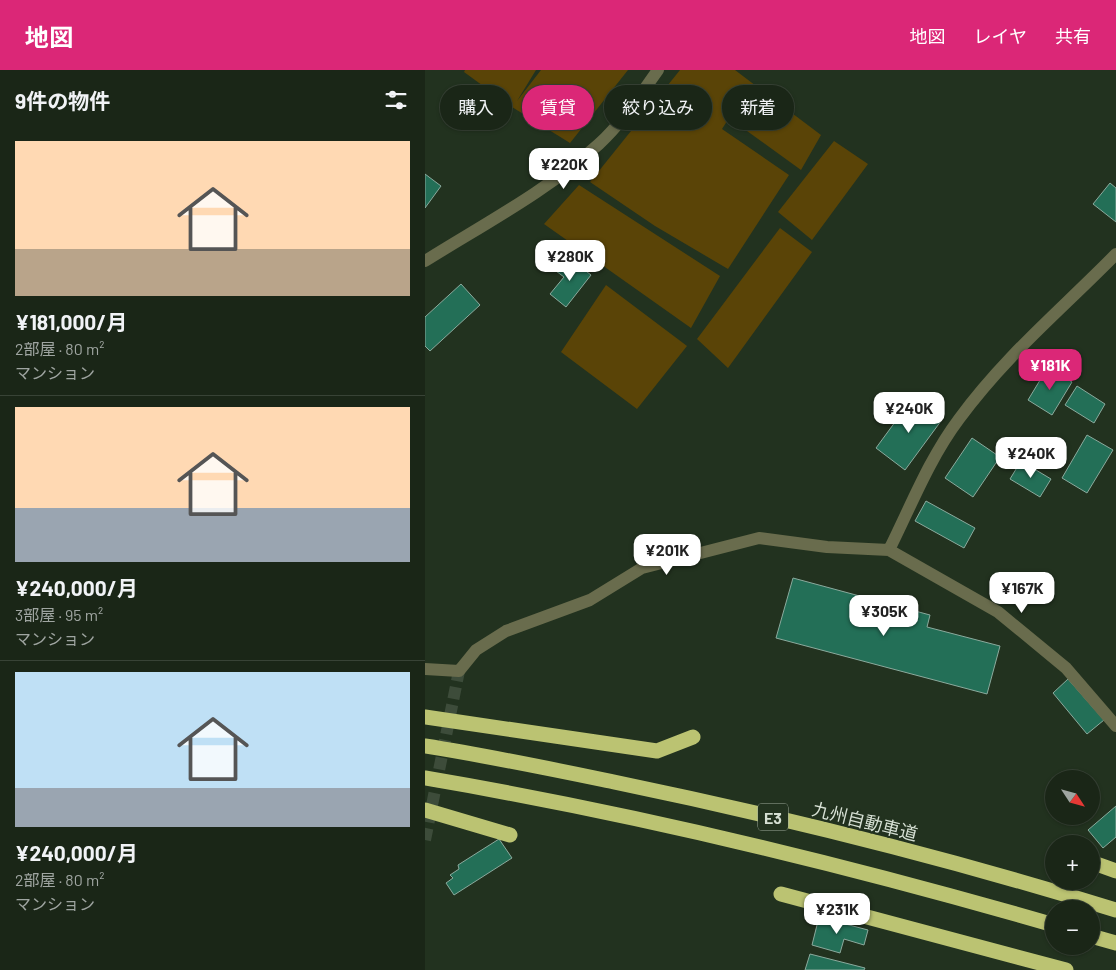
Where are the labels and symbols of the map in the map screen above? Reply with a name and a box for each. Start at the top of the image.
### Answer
pin: ¥220K [529,148,599,190]
pin: ¥280K [535,240,605,282]
pin: ¥181K [1015,348,1085,391]
pin: ¥240K [874,392,944,434]
pin: ¥240K [996,436,1066,479]
pin: ¥201K [632,534,702,576]
pin: ¥167K [987,572,1057,614]
pin: ¥305K [849,594,919,637]
north arrow [1045,770,1100,825]
street label: 九州自動車道 [810,797,920,845]
road number: E3 [758,804,788,830]
pin: ¥231K [802,892,872,935]

